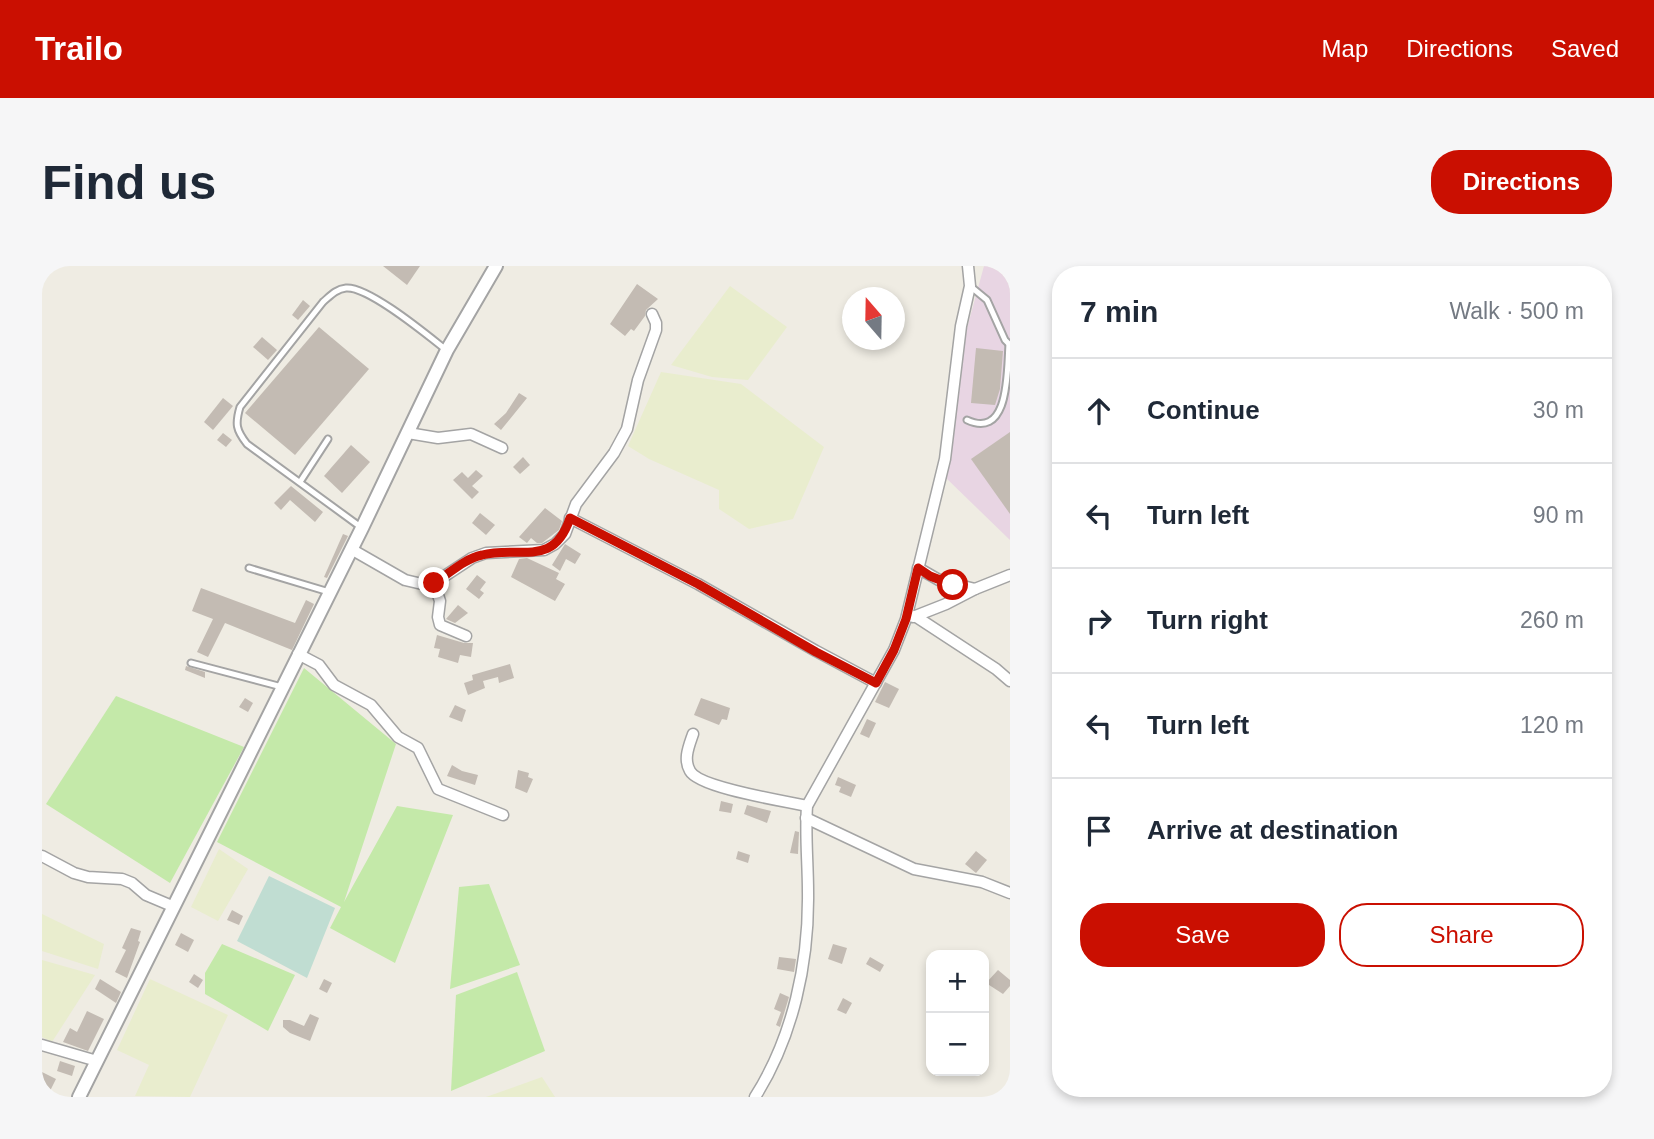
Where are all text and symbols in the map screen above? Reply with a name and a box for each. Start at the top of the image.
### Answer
text: Trailo [35,30,123,67]
text: Map [1322,35,1368,62]
text: Directions [1406,35,1513,62]
text: Saved [1551,35,1619,62]
button: Directions [1431,150,1612,214]
text: Find us [42,155,216,209]
north arrow [842,287,905,350]
text: 7 min [1080,295,1158,328]
text: Walk · 500 m [1449,298,1584,324]
icon: ahead [1080,392,1118,430]
text: Continue [1147,395,1260,425]
text: 30 m [1533,397,1584,423]
icon: left [1080,497,1118,535]
text: Turn left [1147,500,1249,530]
text: 90 m [1533,502,1584,528]
route end [418,567,449,598]
route start [937,569,968,600]
icon: right [1080,602,1118,640]
text: Turn right [1147,605,1268,635]
text: 260 m [1520,607,1584,633]
icon: left [1080,707,1118,745]
text: Turn left [1147,710,1249,740]
text: 120 m [1520,712,1584,738]
icon: arrive [1080,812,1118,850]
text: Arrive at destination [1147,815,1398,845]
button: Save [1080,903,1325,967]
button: Share [1339,903,1584,967]
map controls [926,950,989,1076]
button: + [926,950,989,1013]
button: − [926,1013,989,1076]

